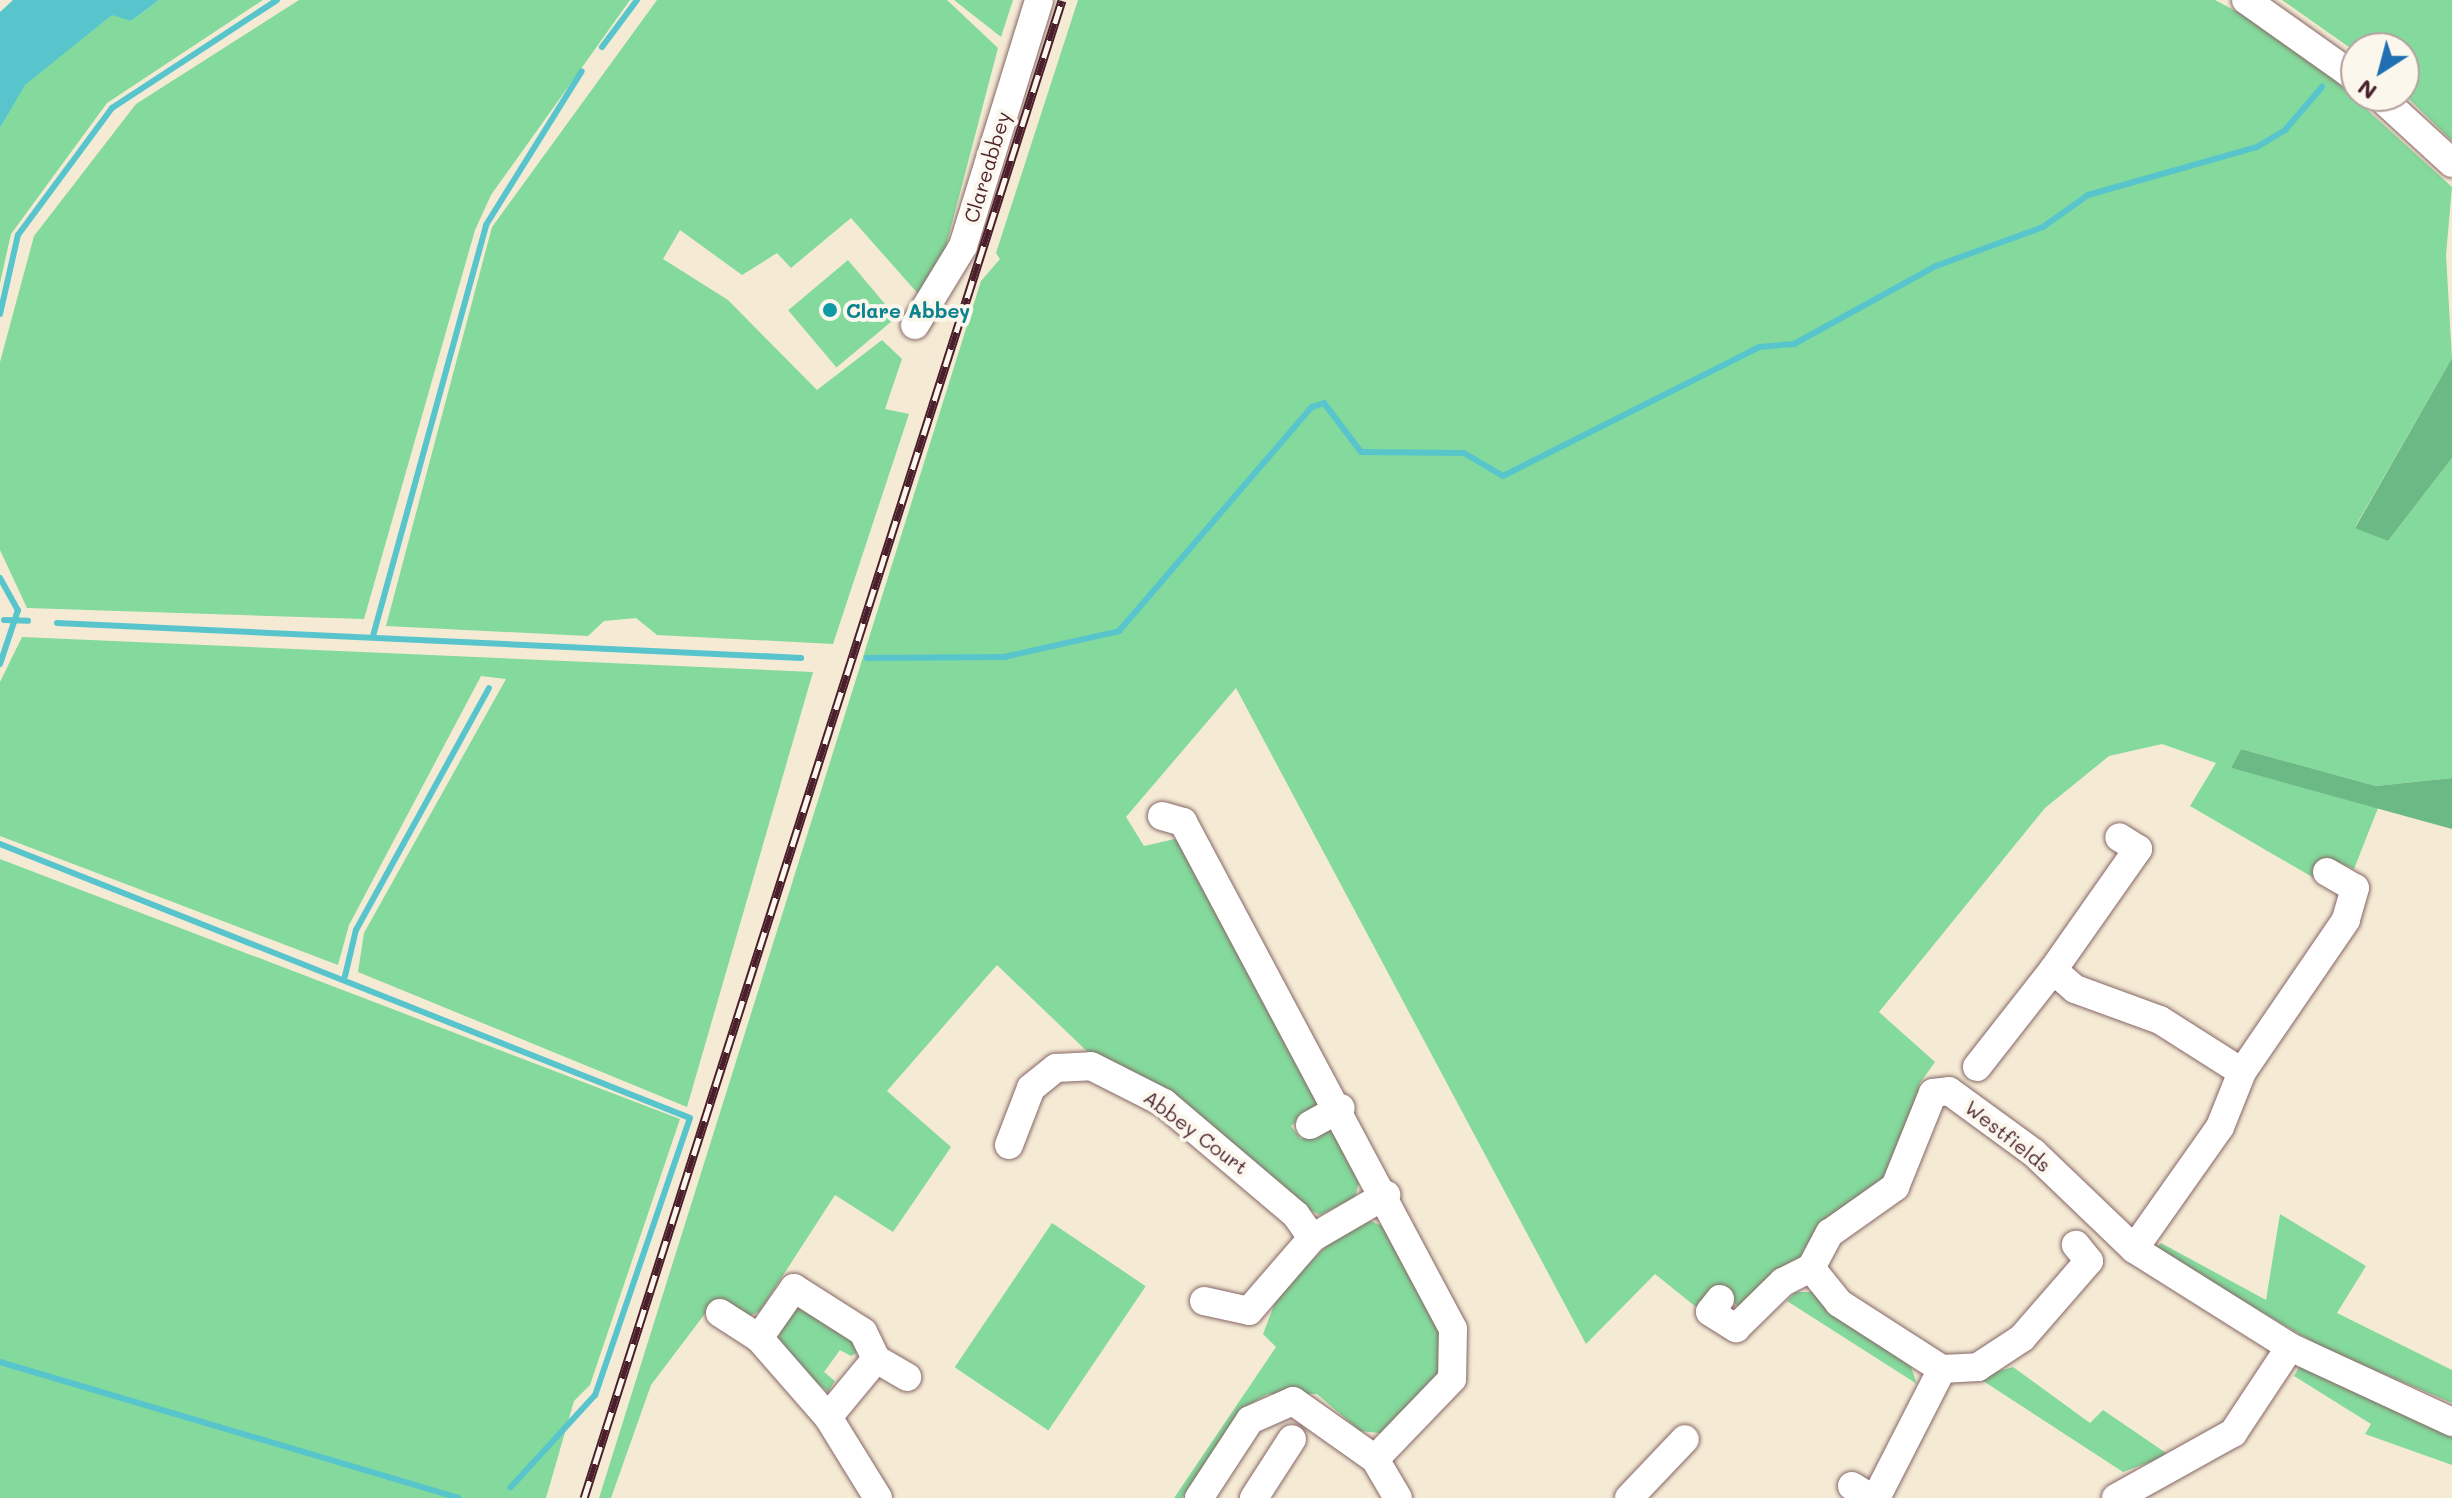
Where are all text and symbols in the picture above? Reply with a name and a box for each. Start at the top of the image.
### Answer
north arrow [2340,32,2420,112]
text: N [2352,74,2382,107]
street label: Clareabbey [959,109,1015,225]
place label: Clare Abbey [846,298,970,322]
marker: Clare Abbey [821,301,839,319]
street label: Abbey Court [1139,1085,1253,1179]
street label: Westfields [1960,1095,2056,1177]

